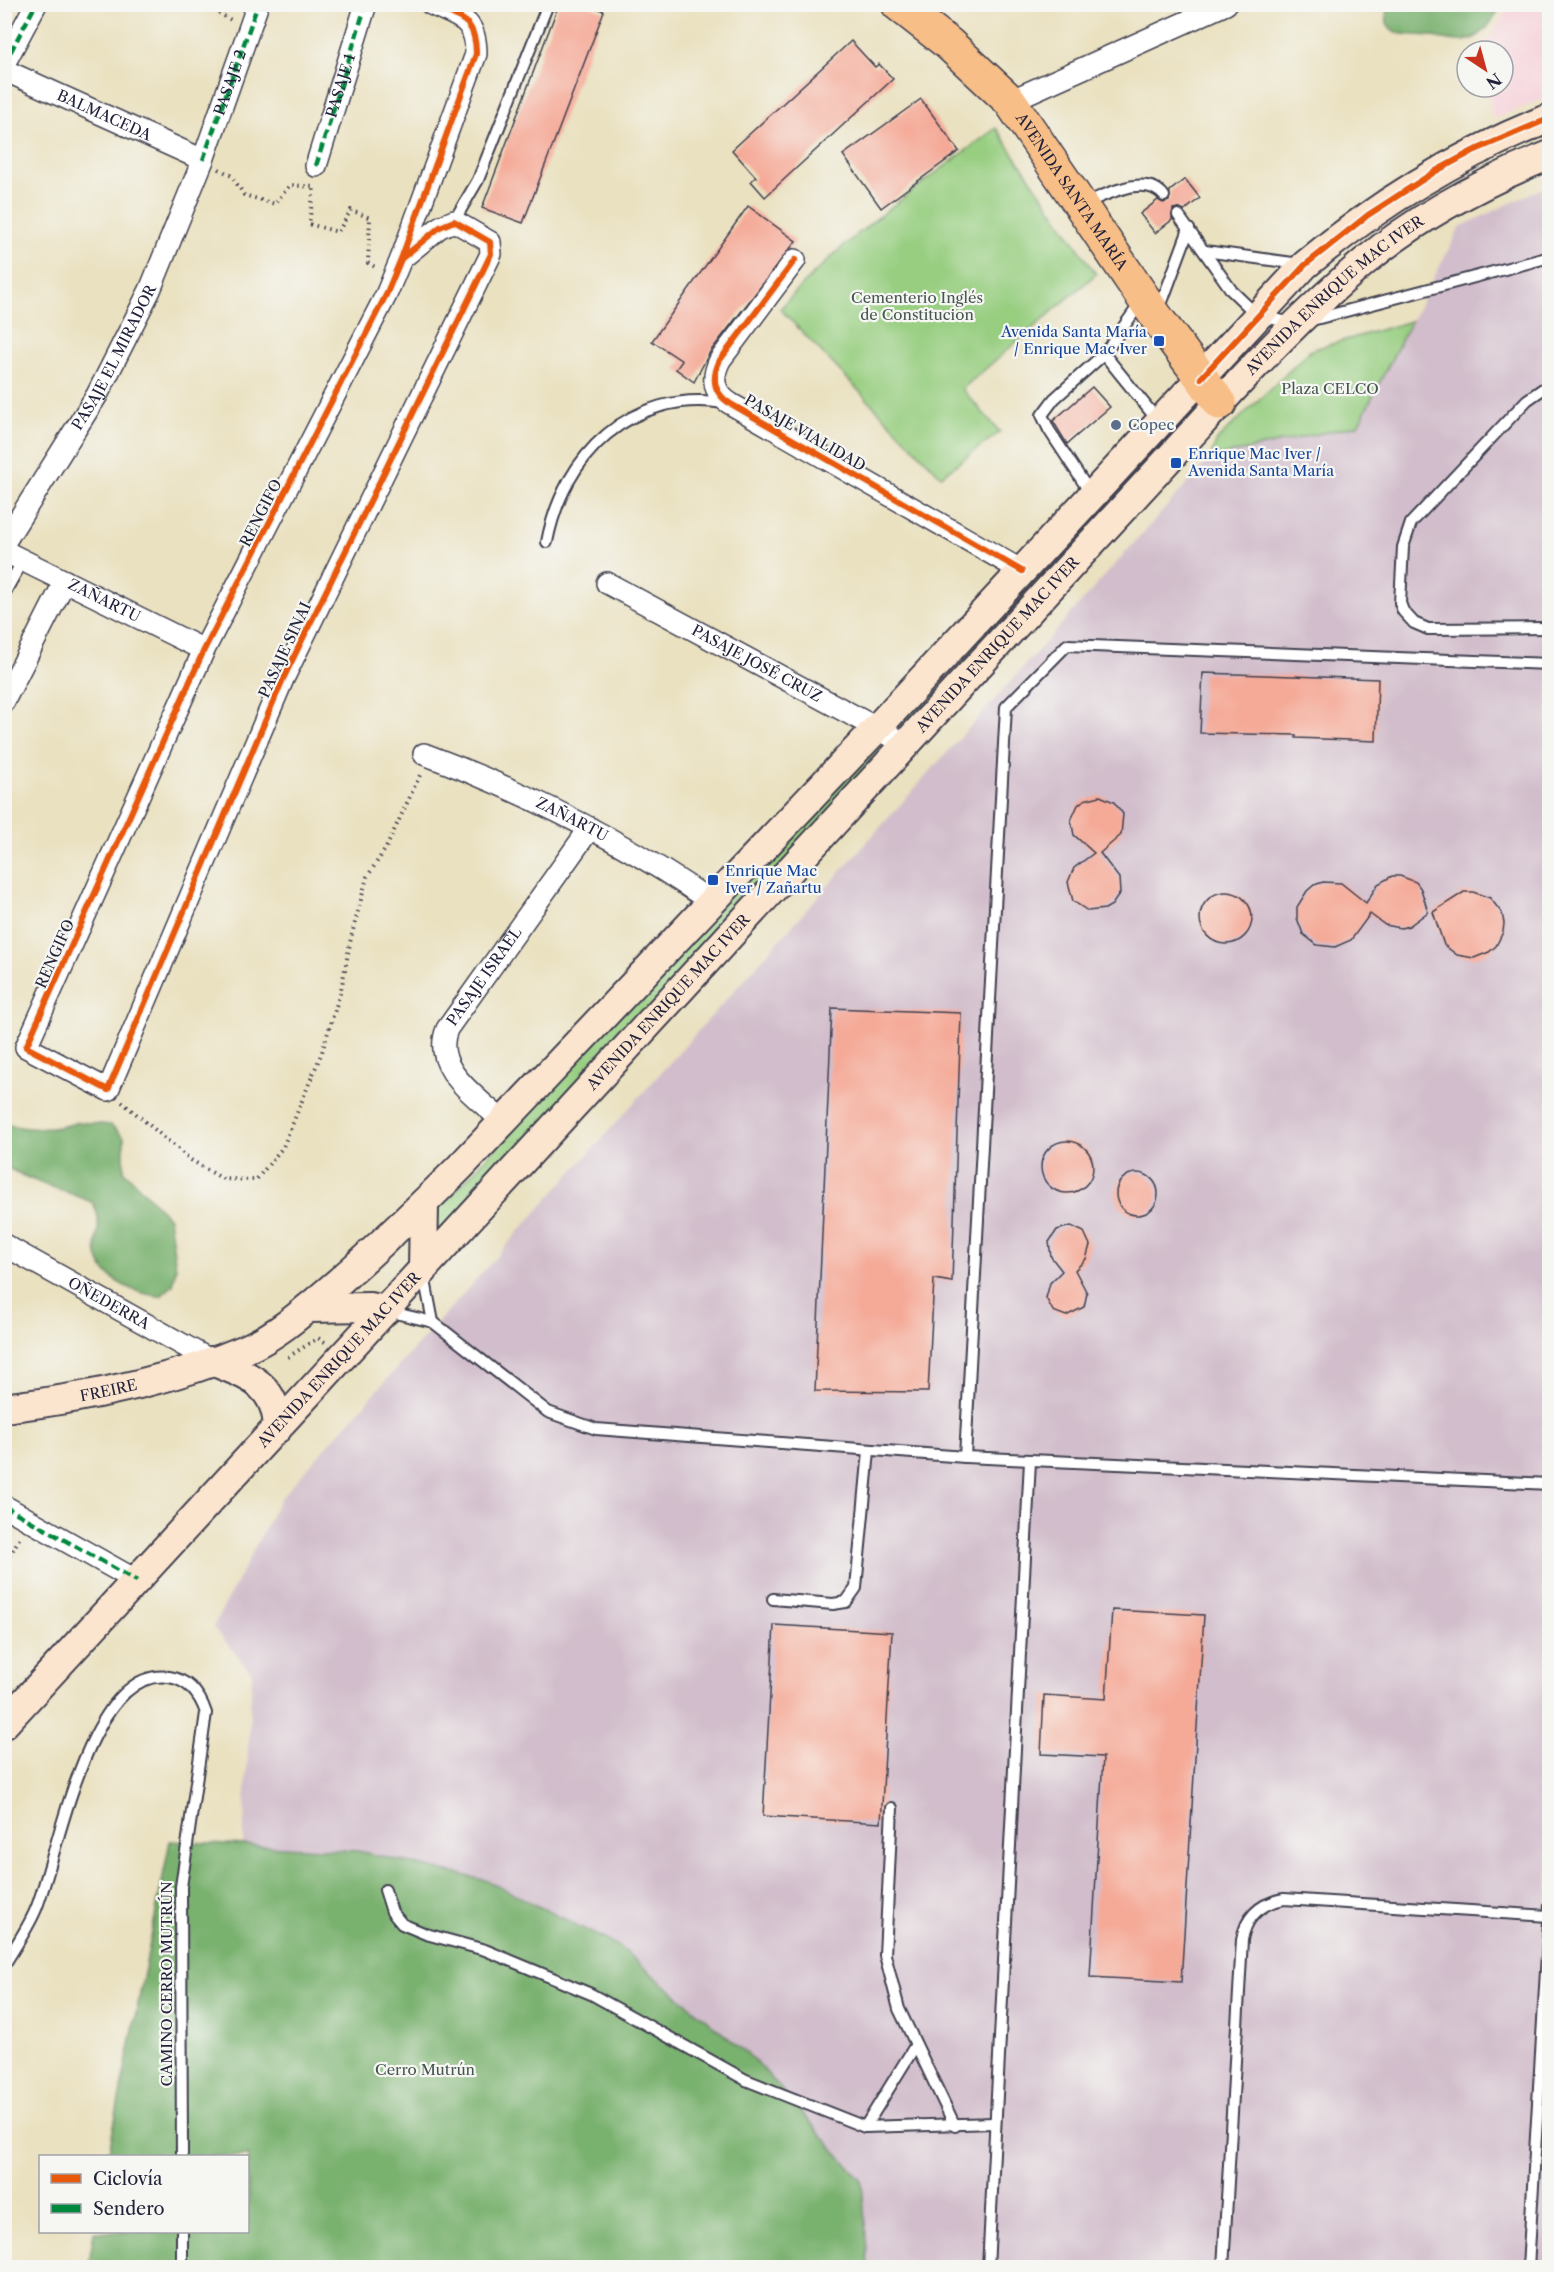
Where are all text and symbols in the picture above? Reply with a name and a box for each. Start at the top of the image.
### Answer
north arrow [1455,39,1515,99]
street label: PASAJE 2 [209,47,250,118]
street label: PASAJE 1 [321,51,359,120]
text: N [1482,69,1505,93]
street label: BALMACEDA [54,85,155,145]
street label: AVENIDA SANTA MARÍA [1011,108,1133,275]
street label: AVENIDA ENRIQUE MAC IVER [1240,211,1428,380]
street label: PASAJE EL MIRADOR [67,281,161,433]
park label: Cementerio Inglés de Constitucion [851,288,983,324]
place label: Avenida Santa María / Enrique Mac Iver [1000,322,1148,358]
marker: Avenida Santa María / Enrique Mac Iver [1152,334,1166,348]
park label: Plaza CELCO [1281,379,1379,398]
street label: PASAJE VIALIDAD [741,390,869,475]
place label: Copec [1128,415,1174,434]
marker: Copec [1109,418,1123,432]
place label: Enrique Mac Iver / Avenida Santa María [1187,444,1334,480]
marker: Enrique Mac Iver / Avenida Santa María [1169,456,1183,470]
street label: RENGIFO [235,476,286,550]
street label: AVENIDA ENRIQUE MAC IVER [911,552,1083,737]
street label: ZAÑARTU [65,574,144,626]
street label: PASAJE SINAI [254,599,315,701]
street label: PASAJE JOSÉ CRUZ [689,620,825,706]
street label: ZAÑARTU [533,793,612,845]
place label: Enrique Mac Iver / Zañartu [725,861,822,897]
marker: Enrique Mac Iver / Zañartu [706,873,720,887]
street label: AVENIDA ENRIQUE MAC IVER [582,909,754,1094]
street label: RENGIFO [31,916,78,991]
street label: PASAJE ISRAEL [442,923,526,1029]
street label: AVENIDA ENRIQUE MAC IVER [253,1267,425,1452]
street label: OÑEDERRA [65,1273,154,1334]
street label: FREIRE [78,1375,139,1405]
street label: CAMINO CERRO MUTRÚN [157,1881,176,2087]
park label: Cerro Mutrún [375,2060,475,2079]
legend [39,2155,249,2233]
text: Ciclovía [93,2168,163,2190]
text: Sendero [93,2198,165,2220]

